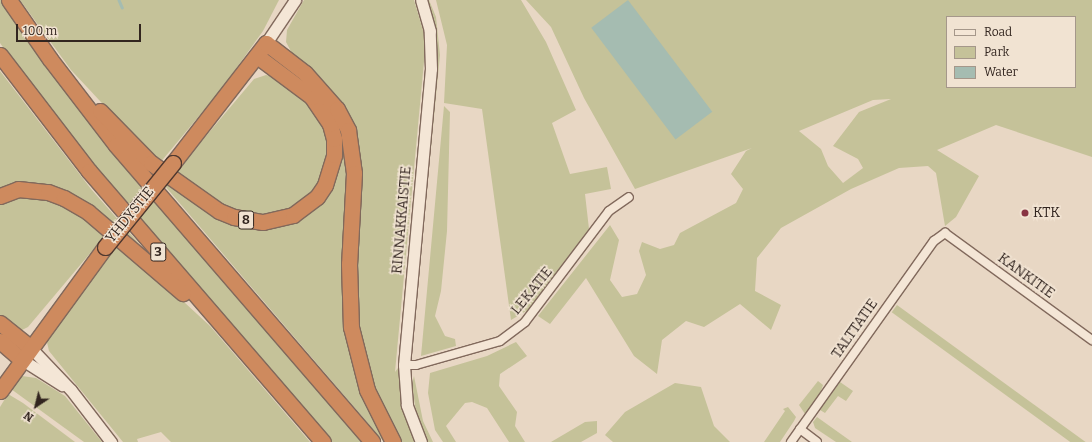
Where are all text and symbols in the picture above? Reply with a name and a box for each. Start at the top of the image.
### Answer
scale bar [18,16,143,42]
legend [946,16,1076,88]
text: 100 m [23,24,57,38]
text: Road [984,25,1012,39]
text: Park [984,45,1009,59]
text: Water [984,65,1018,79]
street label: RINNAKKAISTIE [389,165,415,275]
street label: YHDYSTIE [102,184,158,246]
place label: KTK [1033,205,1060,221]
marker: KTK [1020,208,1030,218]
road number: 8 [238,209,254,231]
road number: 3 [150,241,166,263]
street label: KANKITIE [994,250,1058,302]
street label: LEKATIE [508,264,556,318]
street label: TALTTATIE [828,296,882,362]
north arrow [16,386,56,426]
text: N [22,408,36,424]

